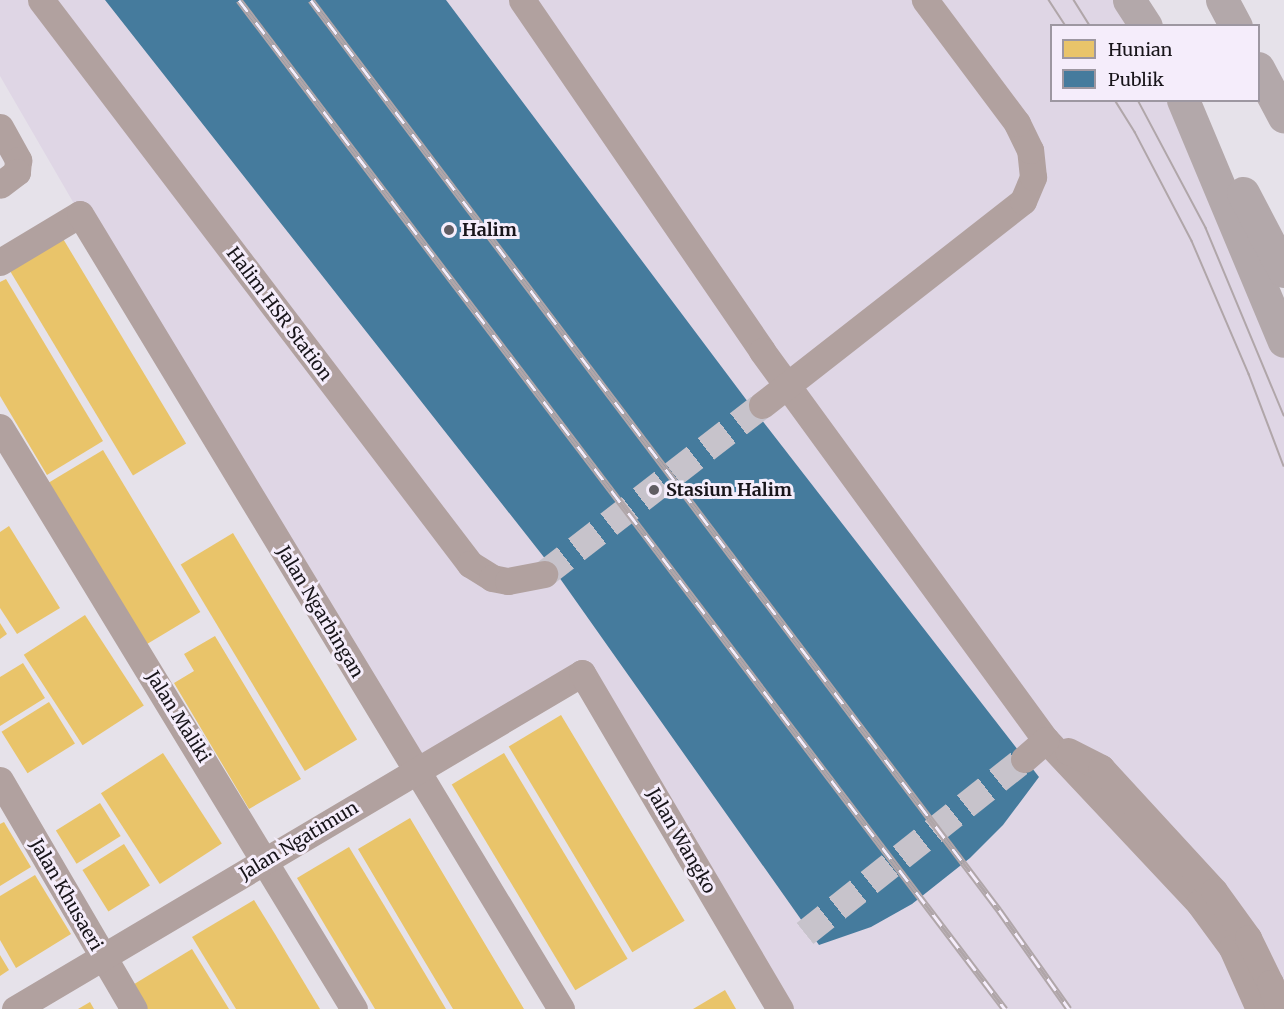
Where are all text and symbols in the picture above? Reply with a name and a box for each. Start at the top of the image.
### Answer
legend [1050,24,1260,102]
text: Hunian [1108,38,1173,61]
text: Publik [1108,68,1164,91]
place label: Halim [462,219,517,241]
marker: Halim [440,221,458,239]
street label: Halim HSR Station [222,243,336,385]
place label: Stasiun Halim [666,479,792,501]
marker: Stasiun Halim [647,483,661,497]
street label: Jalan Ngarbingan [272,542,368,682]
street label: Jalan Maliki [141,667,215,767]
street label: Jalan Wangko [642,784,720,898]
street label: Jalan Ngatimun [236,797,362,885]
street label: Jalan Khusaeri [25,835,107,955]

